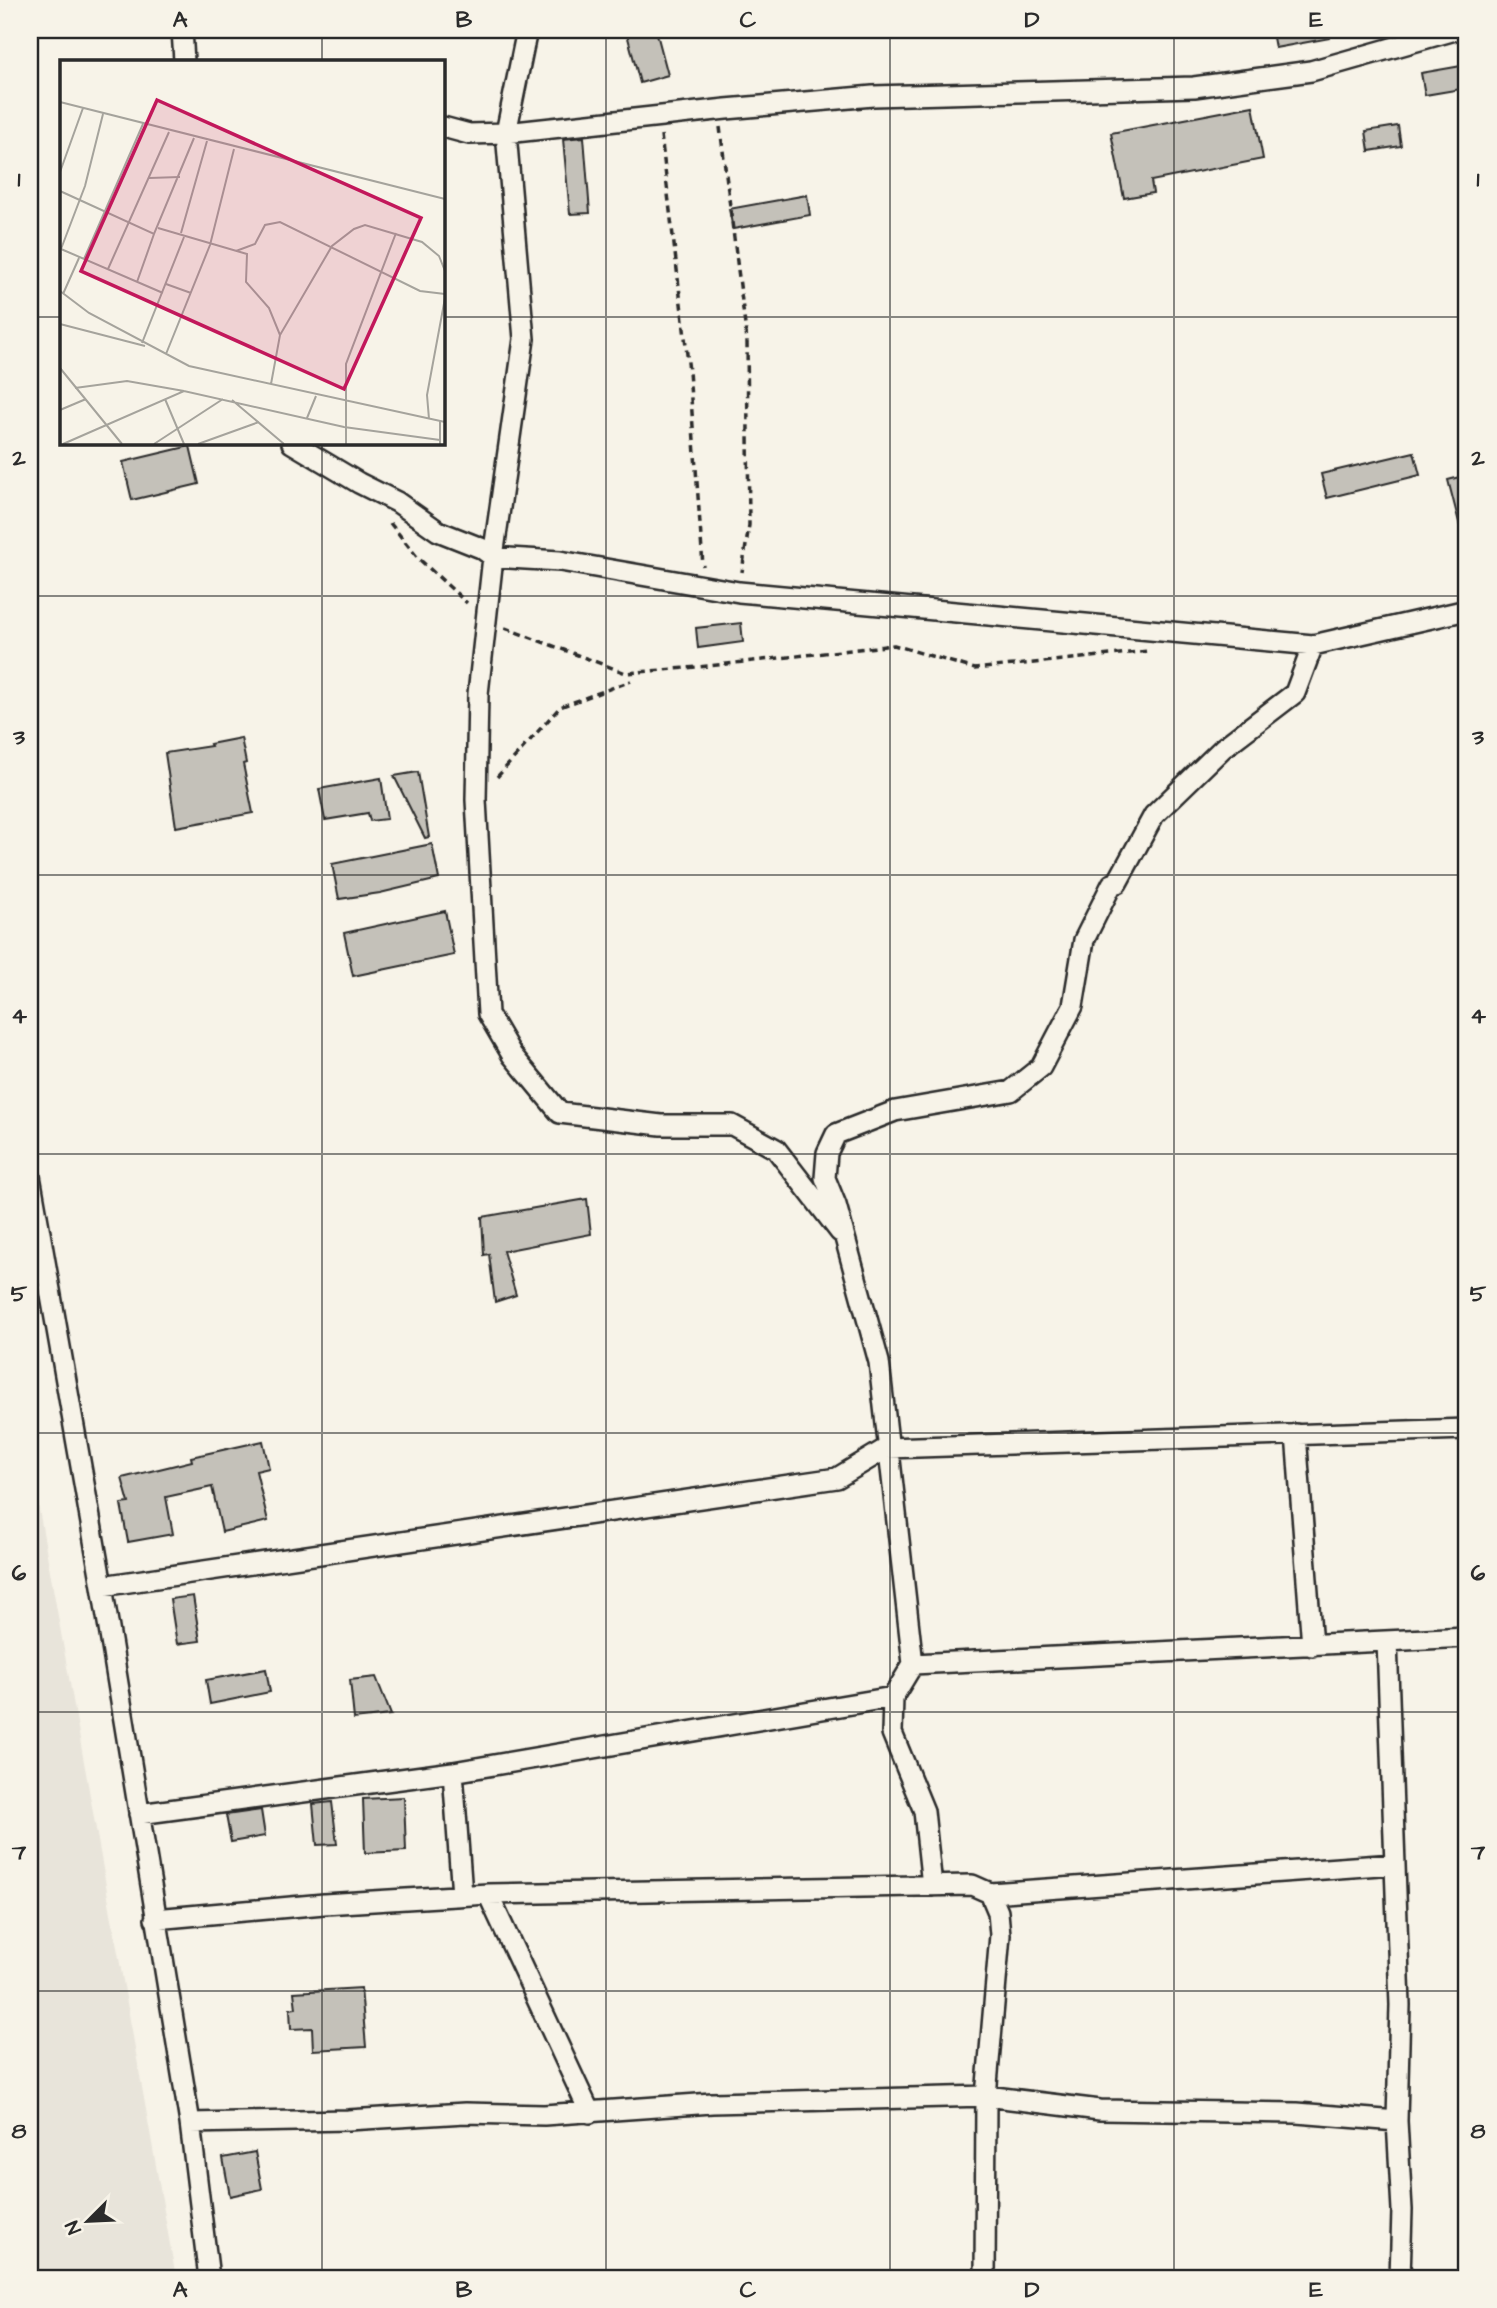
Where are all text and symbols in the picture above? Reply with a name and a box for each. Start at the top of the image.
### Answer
text: A [173,4,188,36]
text: B [456,4,473,36]
text: C [740,4,757,36]
text: D [1025,4,1040,36]
text: E [1309,4,1323,36]
inset map [60,60,444,444]
text: 1 [18,163,21,195]
text: 1 [1477,163,1480,195]
text: 2 [11,442,26,474]
text: 2 [1470,442,1485,474]
text: 3 [12,721,25,753]
text: 3 [1471,721,1484,753]
text: 4 [11,1000,27,1032]
text: 4 [1470,1000,1486,1032]
text: 5 [11,1278,28,1310]
text: 5 [1470,1278,1487,1310]
text: 6 [12,1557,27,1589]
text: 6 [1471,1557,1486,1589]
text: 7 [11,1836,27,1868]
text: 7 [1470,1836,1486,1868]
text: 8 [12,2115,27,2147]
text: 8 [1471,2115,1486,2147]
north arrow [52,2186,122,2256]
text: N [59,2216,89,2238]
text: A [173,2274,188,2306]
text: B [456,2274,473,2306]
text: C [740,2274,757,2306]
text: D [1025,2274,1040,2306]
text: E [1309,2274,1323,2306]

